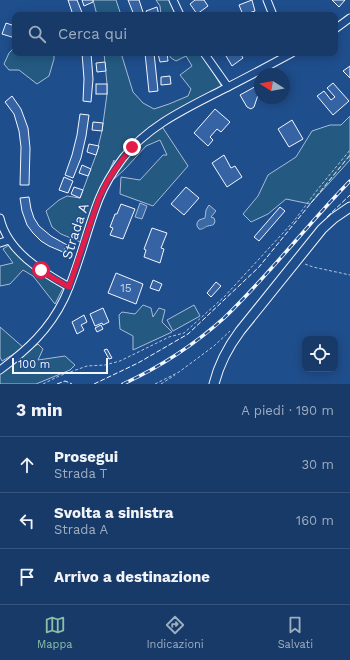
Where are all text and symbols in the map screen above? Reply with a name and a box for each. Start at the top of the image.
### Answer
search box [12,12,338,56]
icon: search [26,23,48,45]
text: Cerca qui [58,25,127,43]
north arrow [254,68,290,104]
route end [123,138,141,156]
street label: Strada A [58,201,92,261]
route start [32,261,50,279]
house number: 15 [120,281,132,295]
map controls [302,336,338,372]
button: locate [302,336,338,372]
scale bar [12,356,108,375]
text: 100 m [18,358,50,371]
text: 3 min [16,400,62,420]
text: A piedi · 190 m [241,403,334,418]
text: Prosegui [54,448,118,466]
icon: ahead [16,454,38,476]
text: 30 m [302,457,334,472]
text: Strada T [54,466,107,481]
text: Svolta a sinistra [54,504,174,522]
icon: left [16,510,38,532]
text: 160 m [296,513,334,528]
text: Strada A [54,522,108,537]
icon: arrive [16,566,38,588]
text: Arrivo a destinazione [54,568,210,586]
tab: Mappa [37,614,73,651]
tab: Indicazioni [146,614,204,651]
tab: Salvati [278,614,313,651]

